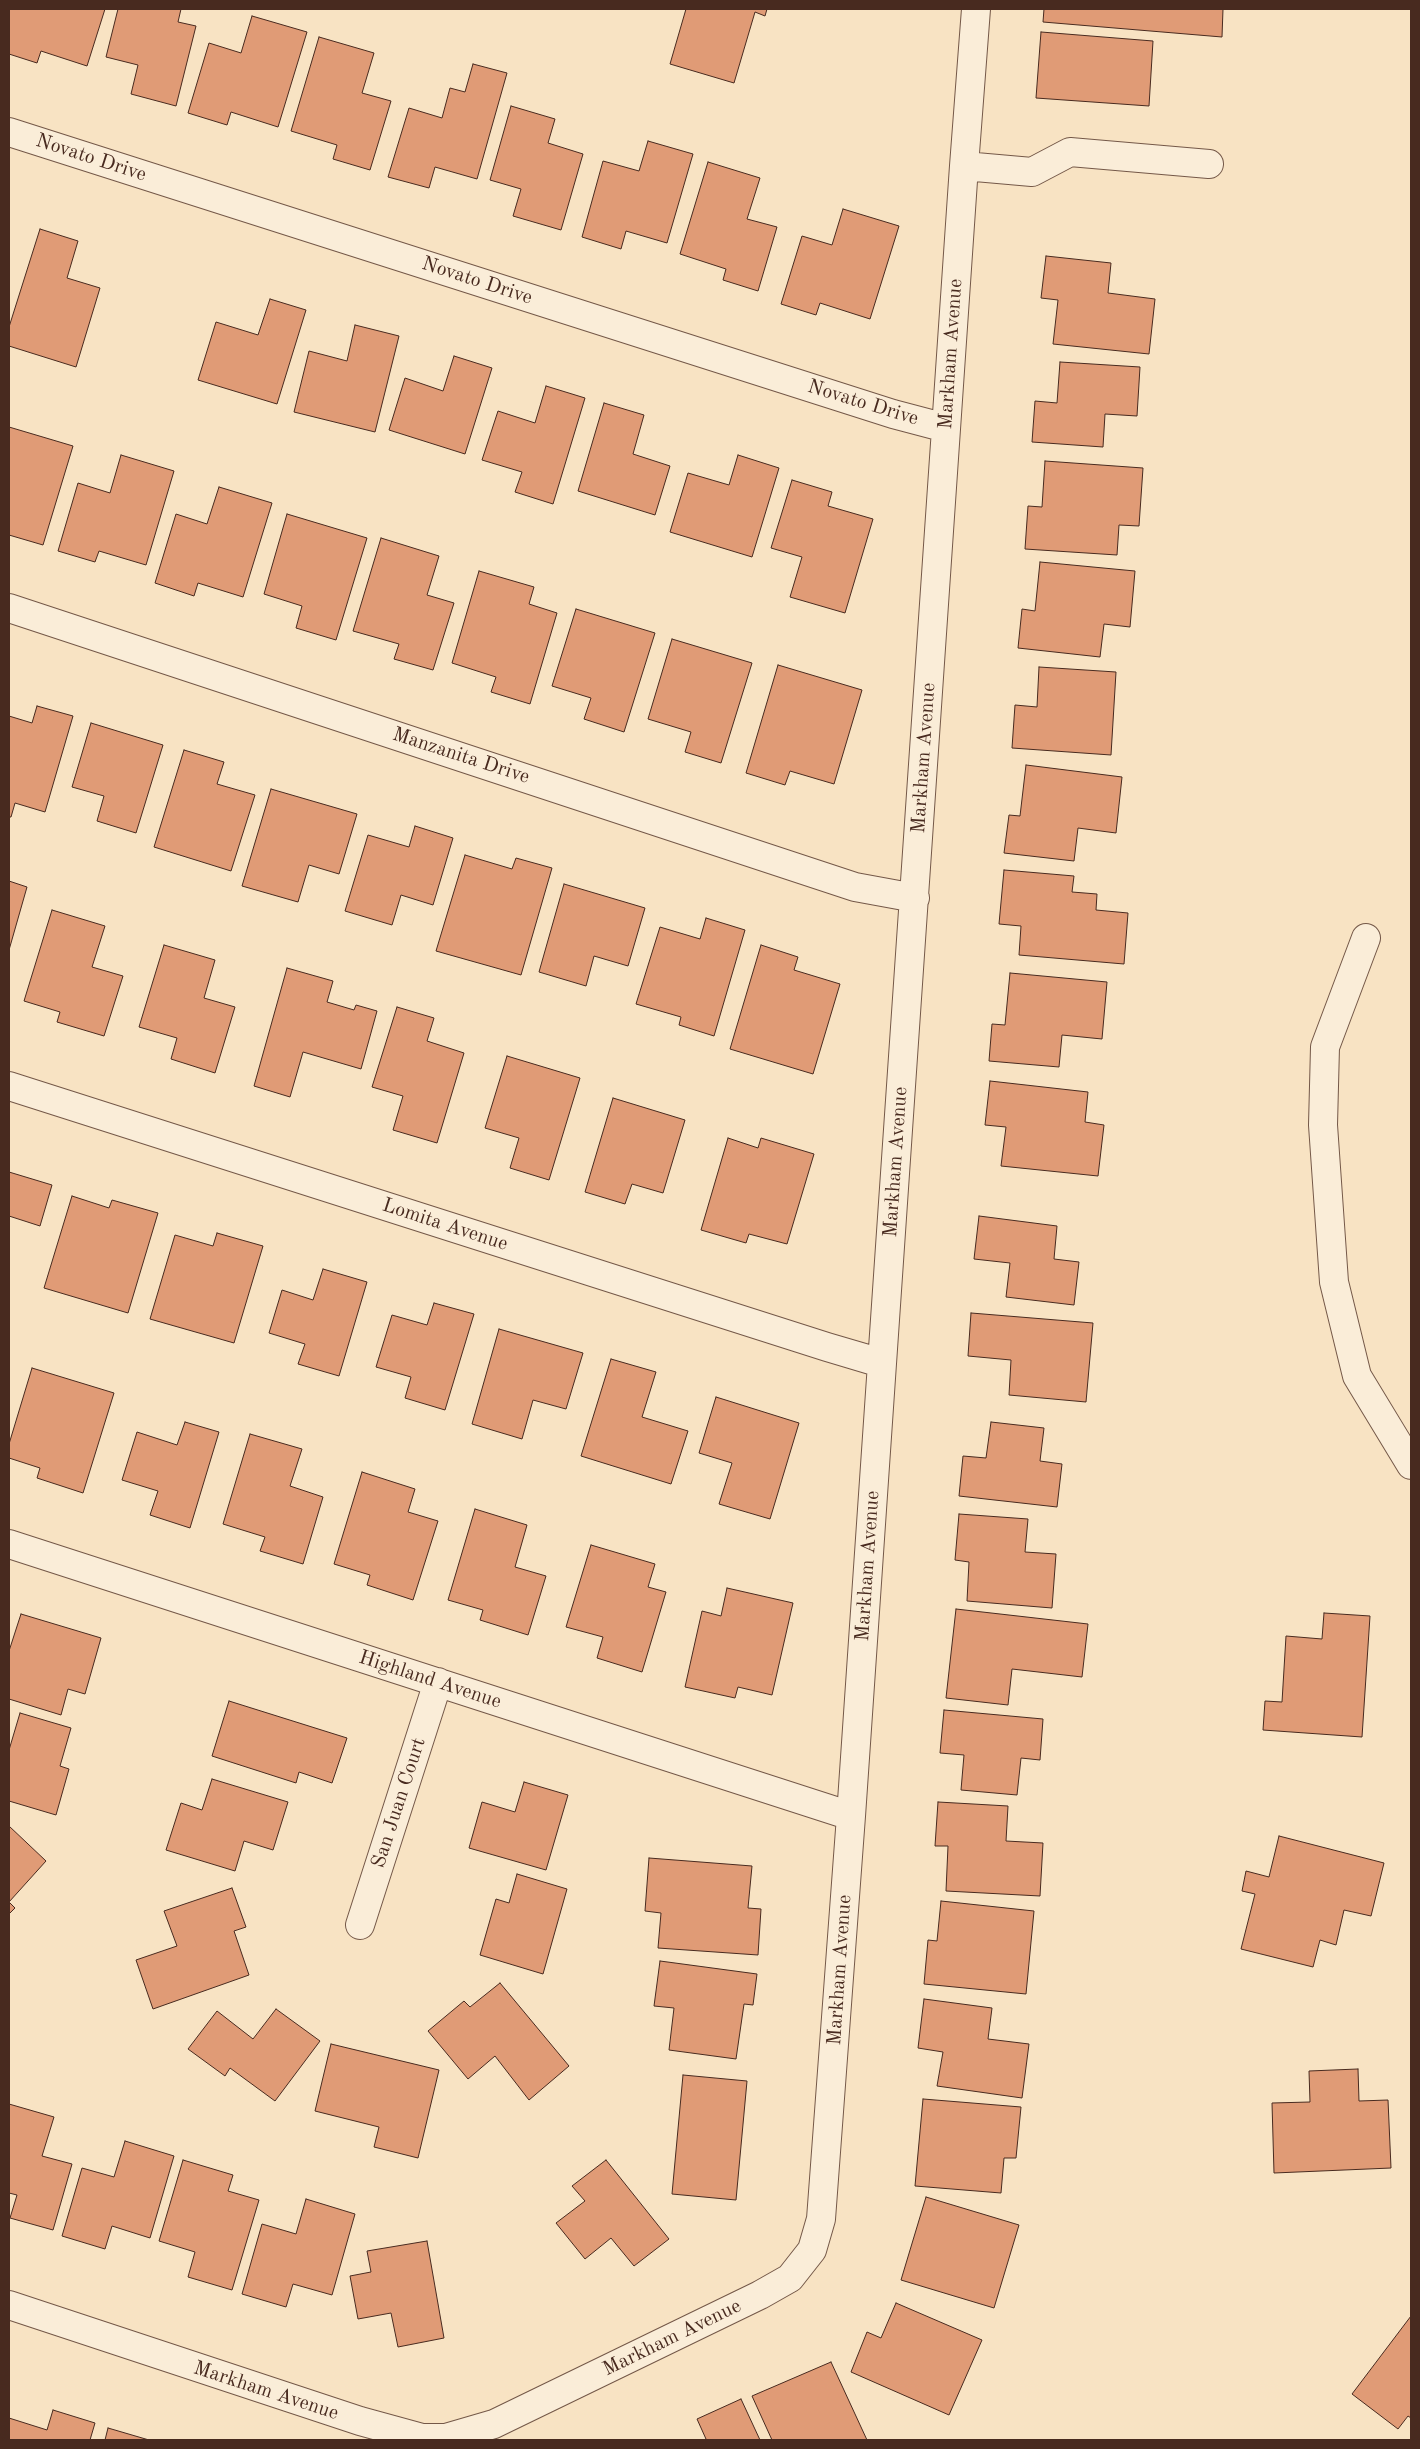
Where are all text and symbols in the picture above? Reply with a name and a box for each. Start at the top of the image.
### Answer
street label: Novato Drive [33,129,149,187]
street label: Novato Drive [419,252,535,310]
street label: Markham Avenue [934,278,968,430]
street label: Novato Drive [805,375,921,431]
street label: Markham Avenue [907,682,941,834]
street label: Manzanita Drive [389,723,533,789]
street label: Markham Avenue [879,1086,913,1238]
street label: Lomita Avenue [379,1193,511,1257]
street label: Markham Avenue [851,1490,885,1642]
street label: Highland Avenue [356,1646,504,1714]
street label: San Juan Court [367,1735,431,1871]
street label: Markham Avenue [823,1894,857,2046]
street label: Markham Avenue [599,2294,745,2382]
street label: Markham Avenue [190,2356,342,2426]

